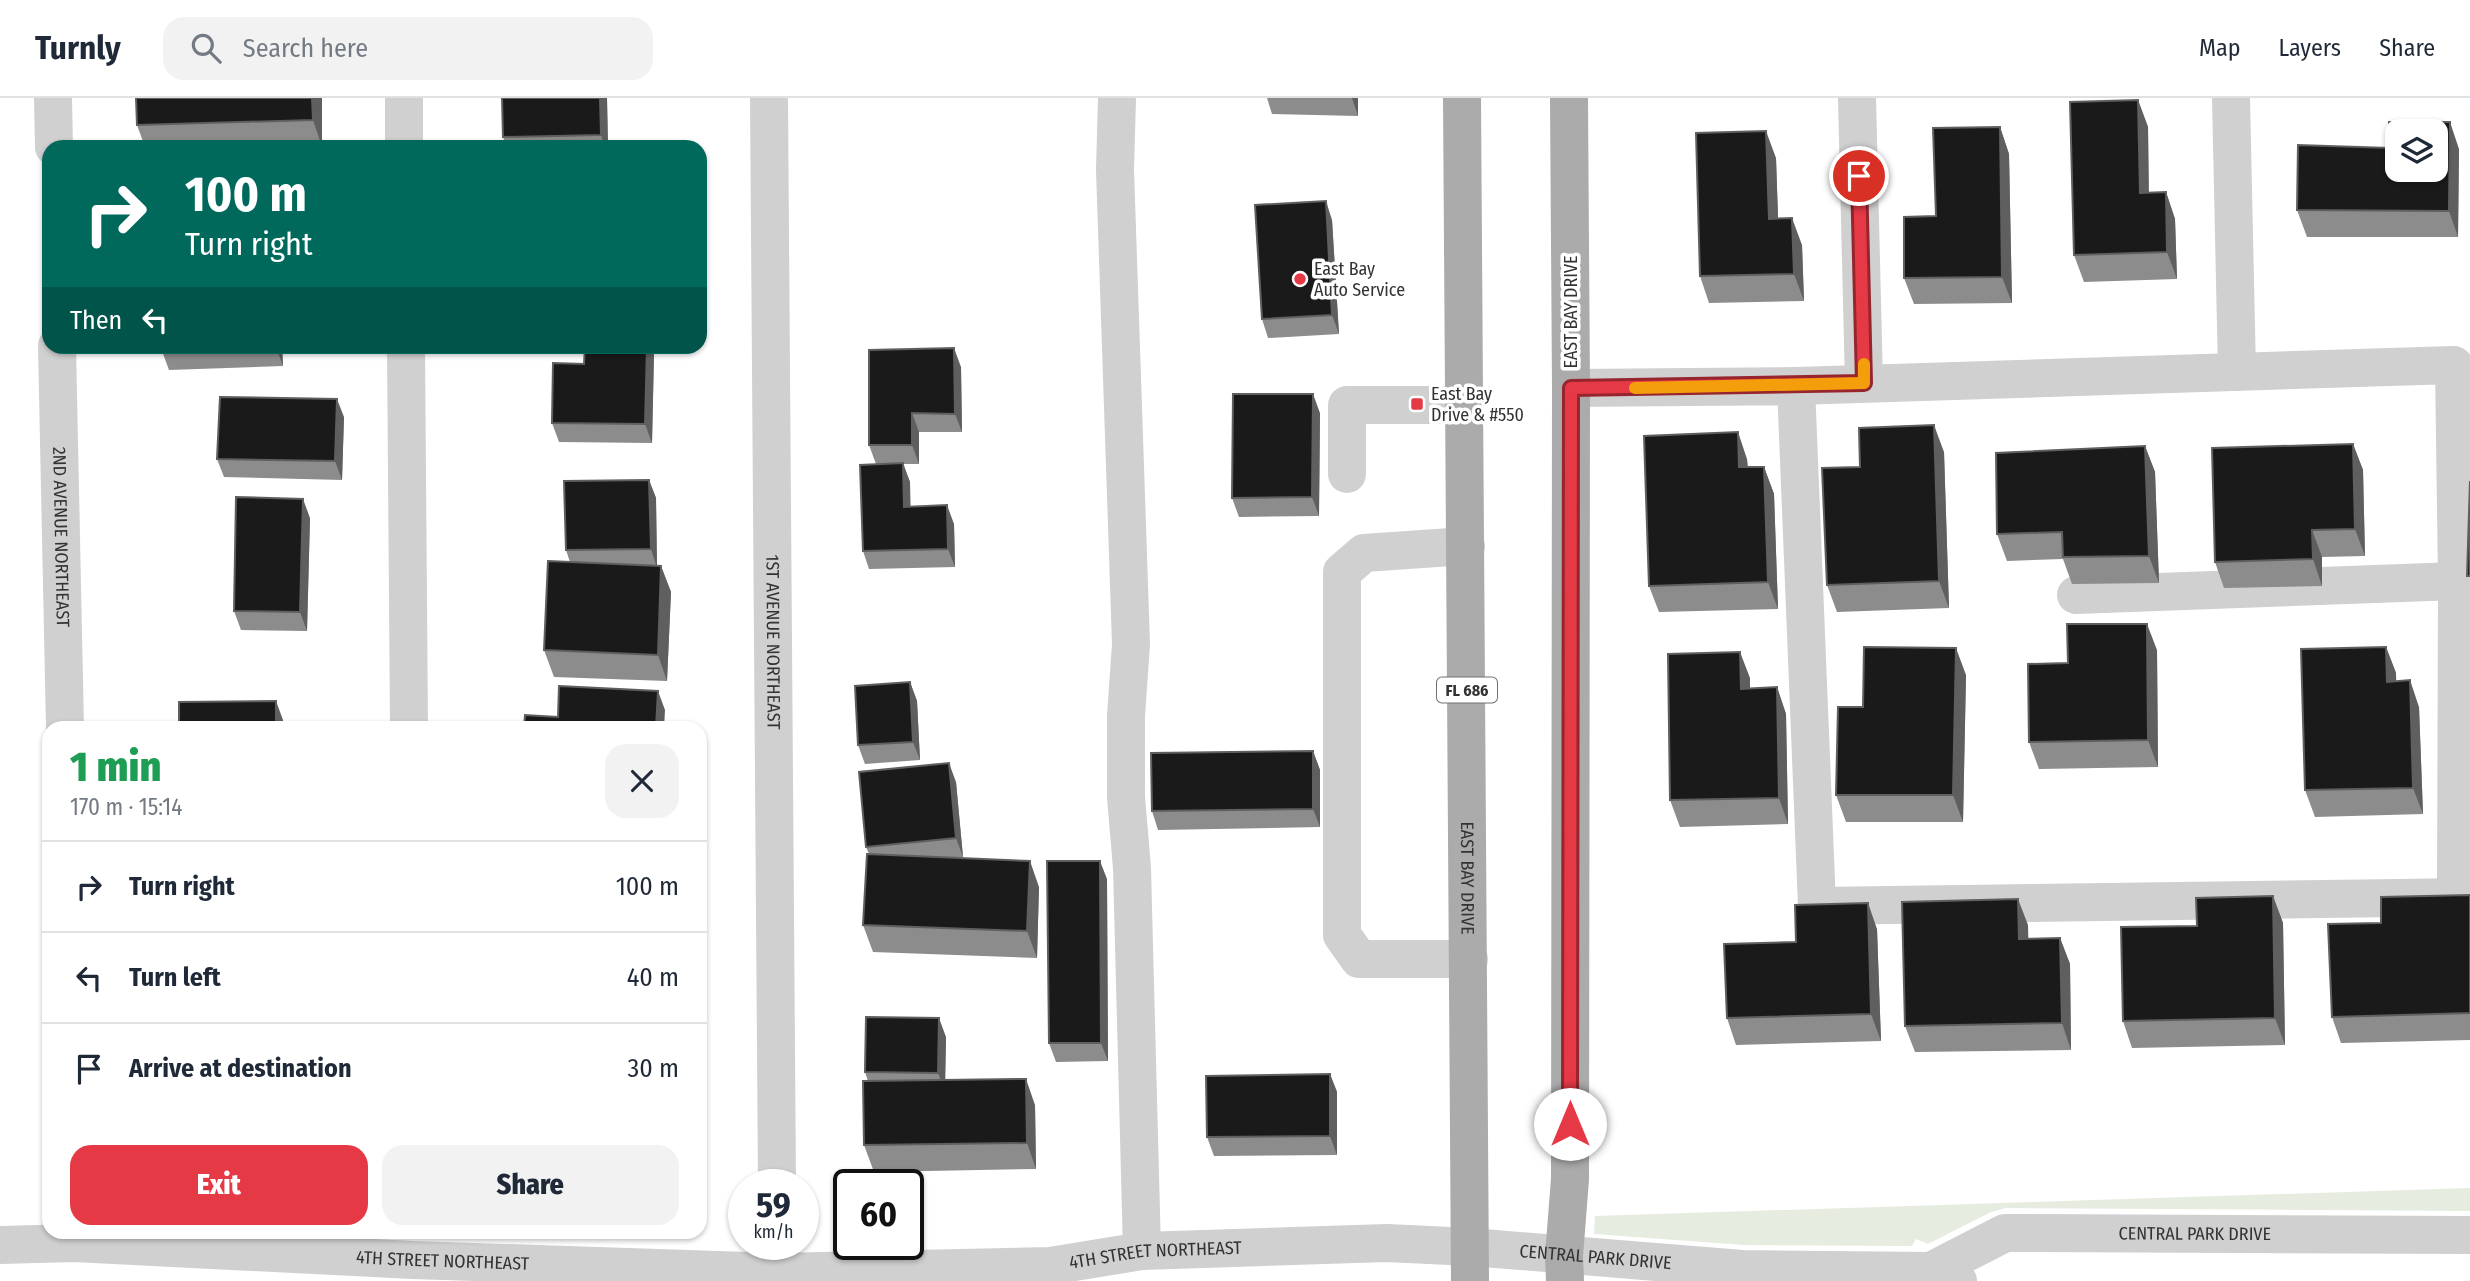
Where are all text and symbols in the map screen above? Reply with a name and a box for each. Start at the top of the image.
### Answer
search box [163,17,653,80]
text: Turnly [35,28,121,68]
icon: search [187,29,225,67]
text: Search here [243,33,368,64]
text: Map [2199,34,2241,62]
text: Layers [2279,34,2341,62]
text: Share [2379,34,2435,62]
map controls [2385,119,2448,182]
button: layers [2385,119,2448,182]
pin [1829,146,1889,206]
icon: arrive [1840,157,1878,195]
text: 100 m [185,165,307,224]
icon: right [70,168,161,259]
text: Turn right [185,225,312,263]
street label: EAST BAY DRIVE [1560,255,1582,369]
place label: East Bay Auto Service [1314,258,1405,301]
marker: East Bay Auto Service [1292,271,1308,287]
icon: left [136,301,174,339]
text: Then [70,305,122,336]
place label: East Bay Drive & #550 [1431,383,1524,426]
marker: East Bay Drive & #550 [1409,396,1425,412]
street label: 2ND AVENUE NORTHEAST [48,447,74,628]
street label: 1ST AVENUE NORTHEAST [761,554,785,730]
road number: FL 686 [1437,678,1497,702]
text: 1 min [70,742,161,792]
button: close [605,744,679,818]
text: 170 m · 15:14 [70,793,182,821]
street label: EAST BAY DRIVE [1456,821,1479,935]
icon: right [70,868,108,906]
text: Turn right [129,871,235,902]
text: 100 m [616,871,679,902]
icon: left [70,959,108,997]
text: Turn left [129,962,221,993]
text: 40 m [627,962,679,993]
icon: arrive [70,1050,108,1088]
text: Arrive at destination [129,1053,352,1084]
text: 30 m [628,1053,679,1084]
position arrow [1533,1087,1607,1161]
button: Exit [70,1145,368,1225]
button: Share [382,1145,679,1225]
speed limit sign: 60 [833,1169,924,1260]
text: 59 [756,1184,791,1226]
text: km/h [753,1221,794,1243]
street label: CENTRAL PARK DRIVE [2119,1222,2271,1245]
street label: 4TH STREET NORTHEAST [1068,1237,1243,1274]
street label: CENTRAL PARK DRIVE [1519,1240,1672,1274]
street label: 4TH STREET NORTHEAST [355,1246,530,1275]

